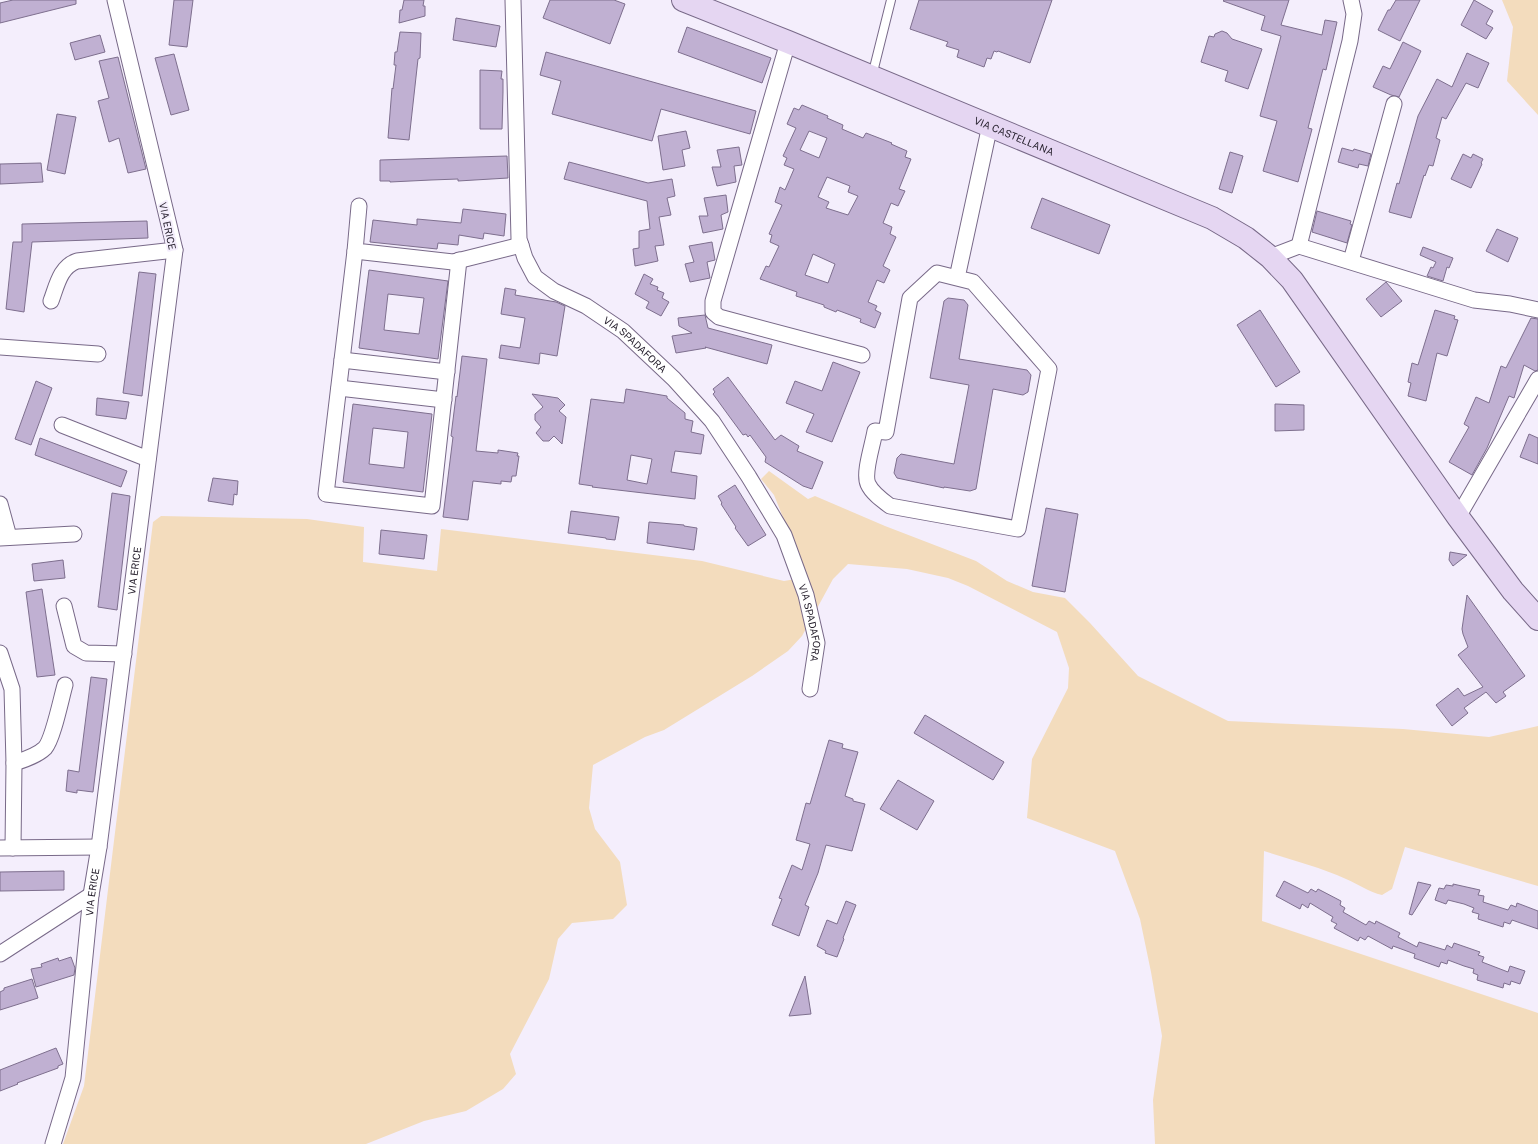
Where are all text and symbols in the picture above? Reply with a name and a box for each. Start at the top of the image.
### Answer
street label: VIA CASTELLANA [973,114,1056,158]
street label: VIA ERICE [157,201,179,251]
street label: VIA SPADAFORA [601,314,669,375]
street label: VIA ERICE [125,546,143,595]
street label: VIA SPADAFORA [796,582,823,663]
street label: VIA ERICE [83,867,101,916]

